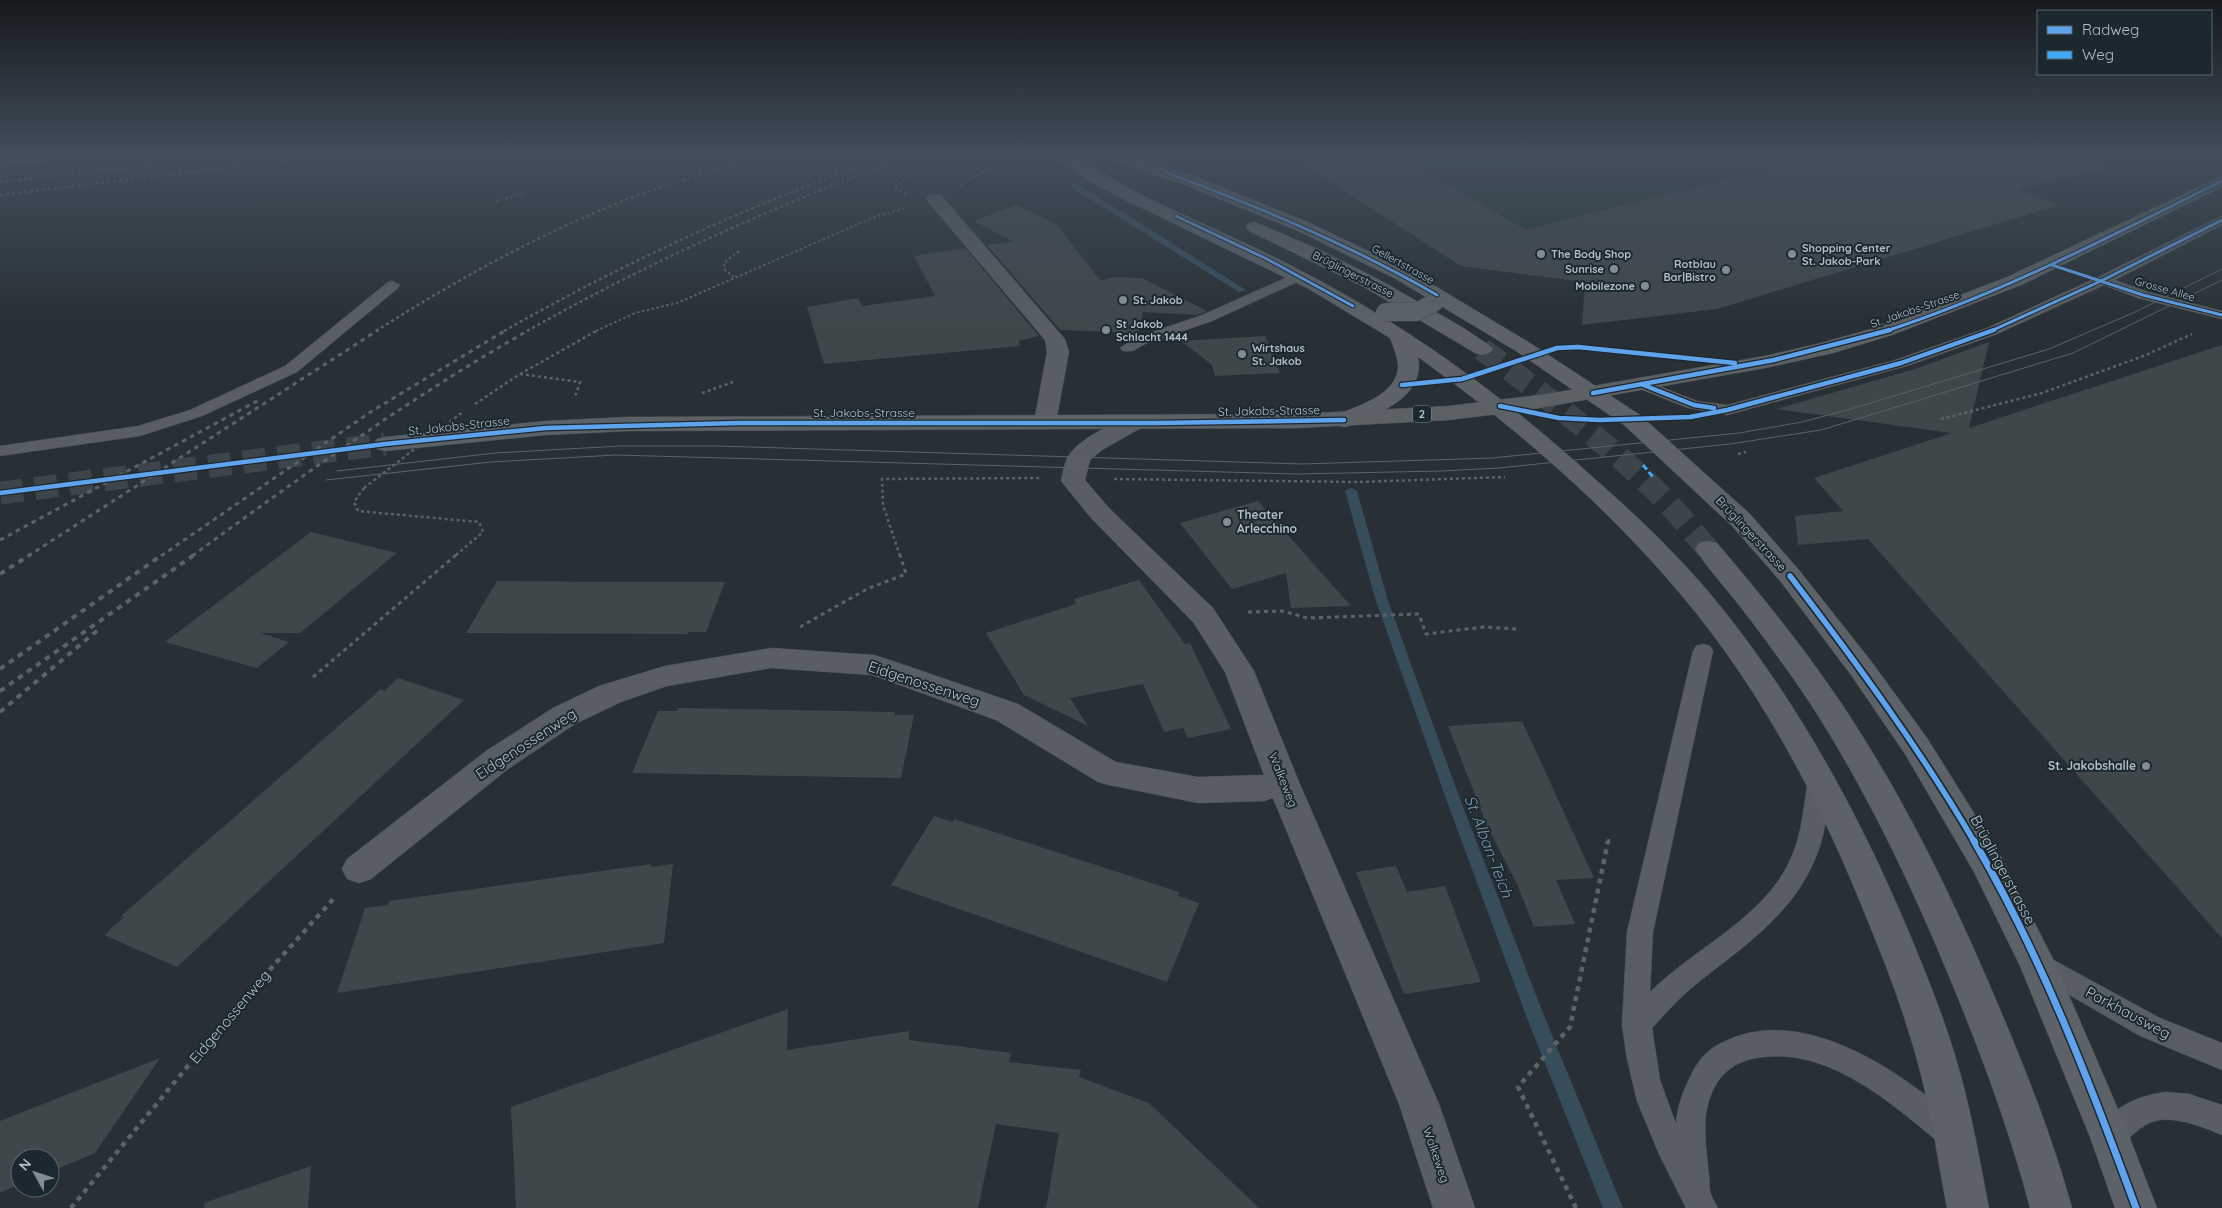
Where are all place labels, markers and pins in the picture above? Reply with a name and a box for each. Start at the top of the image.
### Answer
place label: Shopping Center St. Jakob-Park [1802,241,1891,268]
place label: The Body Shop [1551,247,1631,261]
marker: The Body Shop [1535,248,1547,260]
marker: Shopping Center St. Jakob-Park [1786,248,1798,260]
place label: Rotblau Bar|Bistro [1663,257,1716,284]
place label: Sunrise [1565,262,1605,276]
marker: Sunrise [1608,263,1620,275]
marker: Rotblau Bar|Bistro [1720,264,1732,276]
place label: Mobilezone [1575,279,1636,293]
marker: Mobilezone [1639,280,1651,292]
place label: St. Jakob [1133,293,1183,307]
marker: St. Jakob [1117,294,1129,306]
place label: St Jakob Schlacht 1444 [1116,317,1189,344]
marker: St Jakob Schlacht 1444 [1100,324,1112,336]
place label: Wirtshaus St. Jakob [1252,341,1305,368]
marker: Wirtshaus St. Jakob [1236,348,1248,360]
place label: Theater Arlecchino [1237,507,1298,536]
marker: Theater Arlecchino [1221,516,1233,528]
place label: St. Jakobshalle [2048,758,2136,773]
marker: St. Jakobshalle [2140,760,2152,772]

